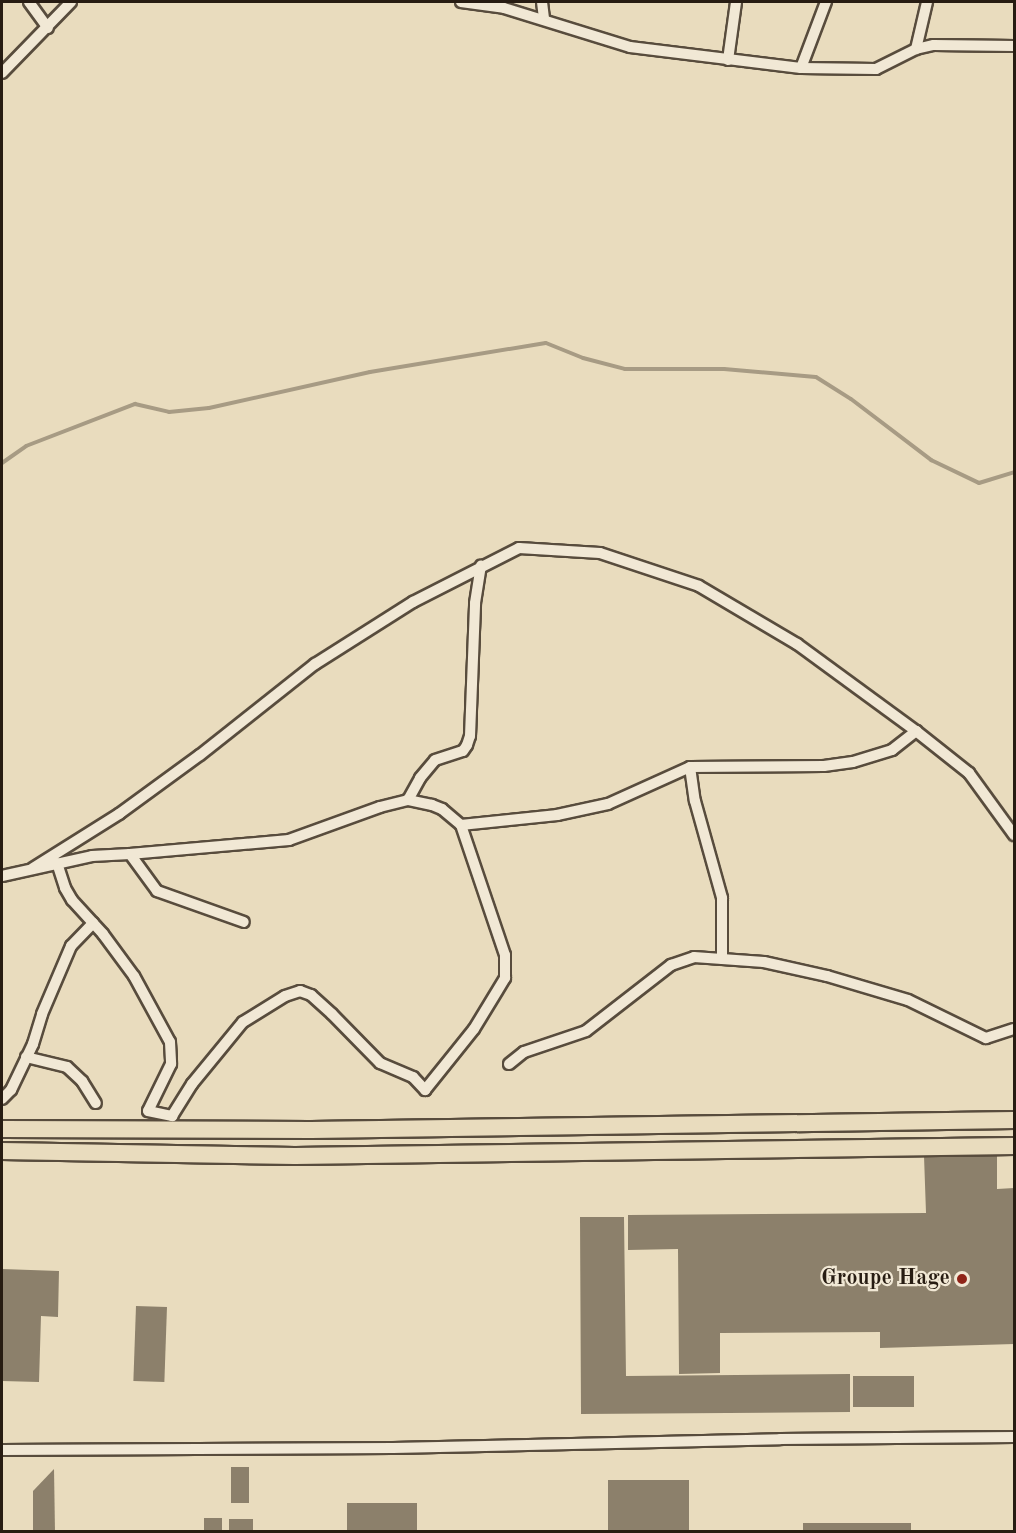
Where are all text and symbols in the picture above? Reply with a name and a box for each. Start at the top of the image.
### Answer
place label: Groupe Hage [821,1266,950,1292]
marker: Groupe Hage [955,1272,969,1286]

